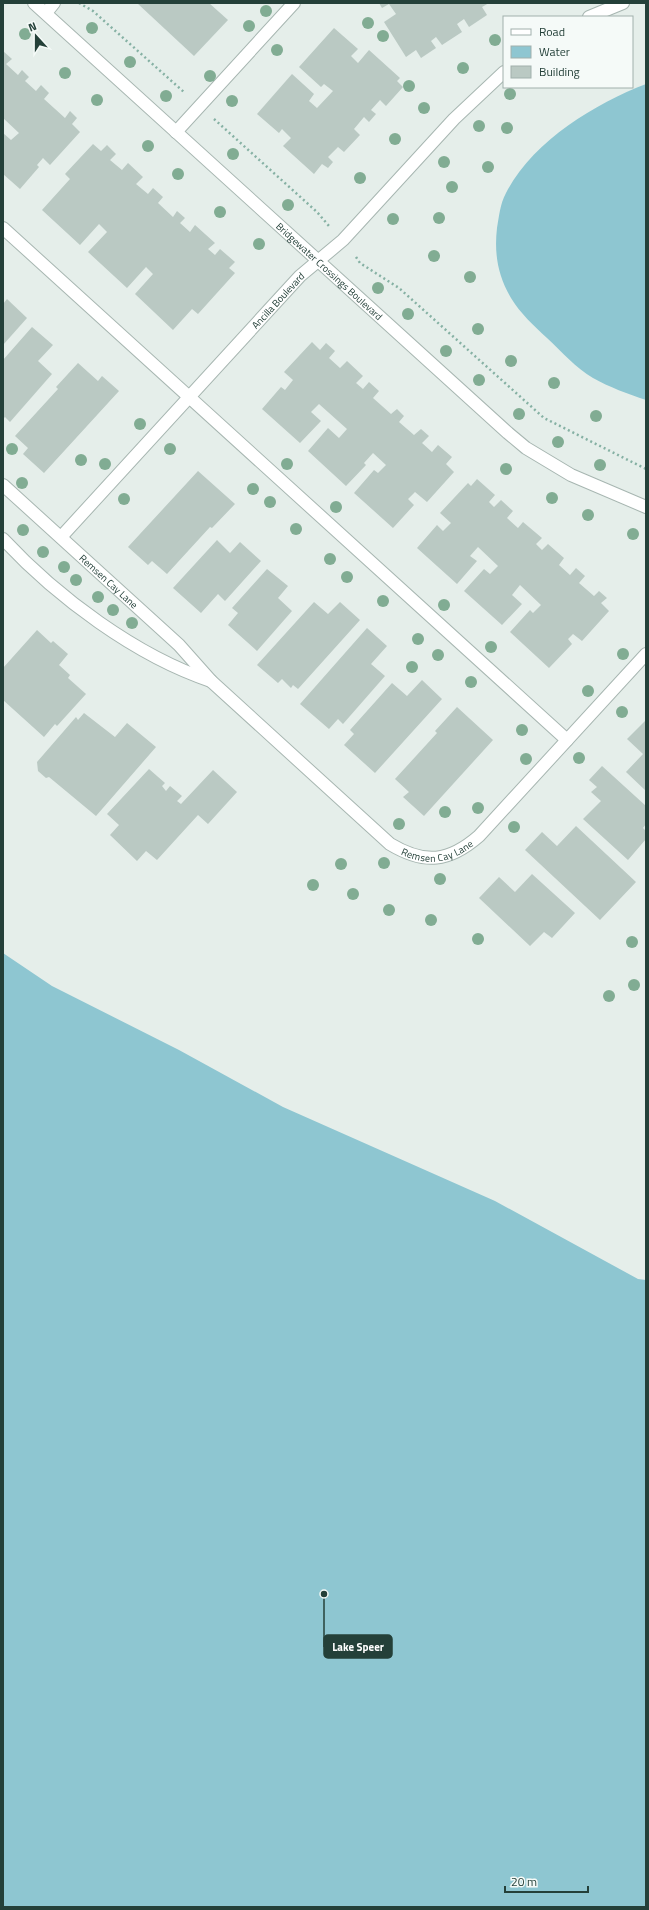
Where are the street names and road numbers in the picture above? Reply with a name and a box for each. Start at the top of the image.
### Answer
street label: Bridgewater Crossings Boulevard [272,219,386,324]
street label: Ancilla Boulevard [248,269,308,332]
street label: Remsen Cay Lane [76,551,141,612]
street label: Remsen Cay Lane [399,836,476,866]

